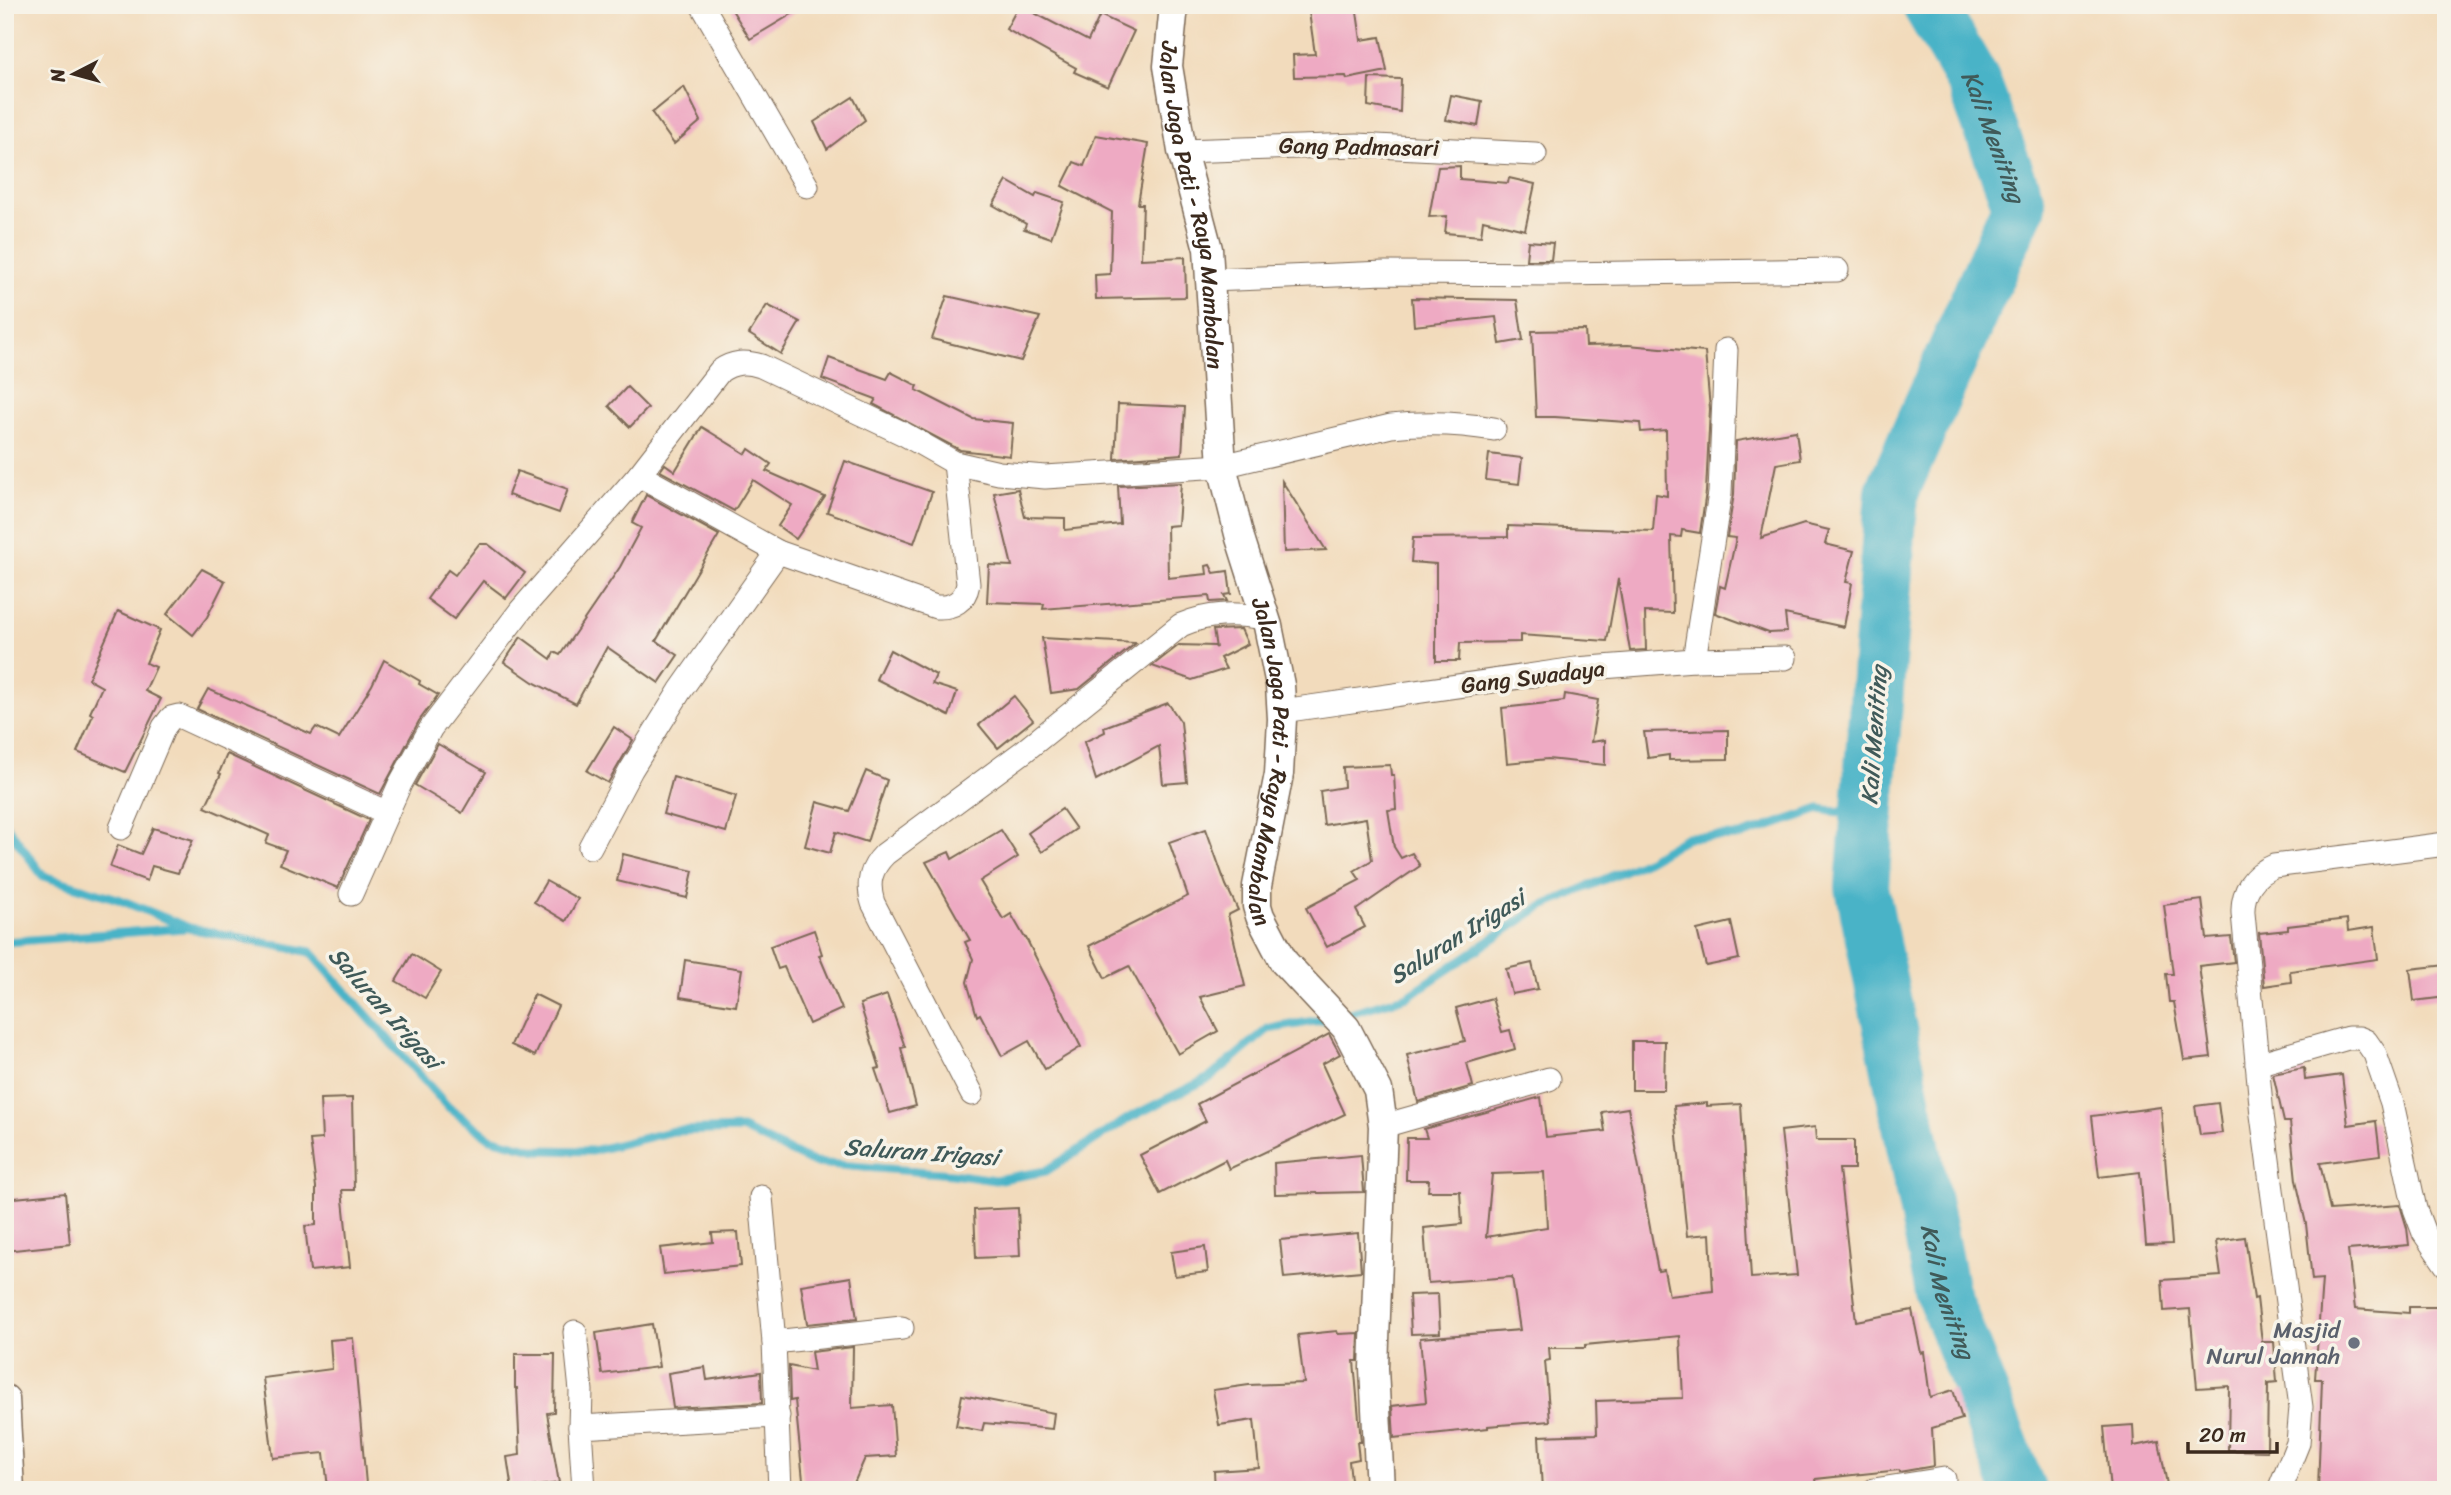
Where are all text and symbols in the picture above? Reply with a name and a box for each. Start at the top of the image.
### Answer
north arrow [38,38,108,108]
street label: Jalan Jaga Pati - Raya Mambalan [1147,39,1236,370]
water label: Kali Meniting [1950,61,2039,212]
text: N [40,67,75,85]
street label: Gang Padmasari [1279,125,1440,169]
street label: Jalan Jaga Pati - Raya Mambalan [1236,591,1303,934]
street label: Gang Swadaya [1459,648,1607,706]
water label: Kali Meniting [1848,661,1900,806]
water label: Saluran Irigasi [1380,876,1537,996]
water label: Saluran Irigasi [318,937,455,1083]
water label: Saluran Irigasi [842,1126,1004,1179]
water label: Kali Meniting [1908,1221,1988,1368]
place label: Masjid Nurul Jannah [2207,1310,2342,1377]
marker: Masjid Nurul Jannah [2346,1335,2362,1351]
scale bar [2188,1411,2278,1455]
text: 20 m [2199,1416,2246,1454]

